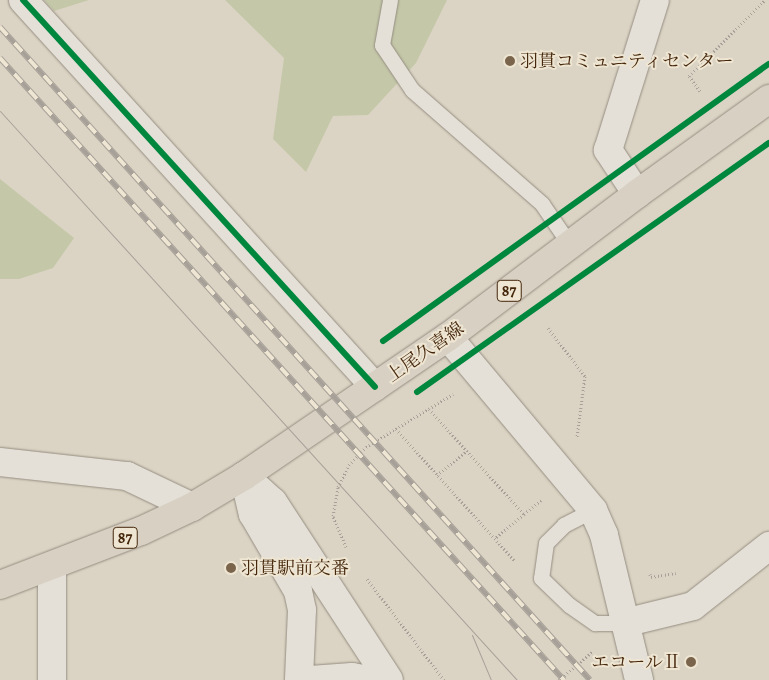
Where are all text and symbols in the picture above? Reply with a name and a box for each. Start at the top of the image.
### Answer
place label: 羽貫コミュニティセンター [520,50,736,72]
marker: 羽貫コミュニティセンター [504,55,516,67]
road number: 87 [496,278,522,304]
street label: 上尾久喜線 [382,317,468,387]
road number: 87 [112,524,138,552]
place label: 羽貫駅前交番 [241,557,349,579]
marker: 羽貫駅前交番 [225,562,237,574]
place label: エコールⅡ [591,651,681,673]
marker: エコールⅡ [685,656,697,668]

